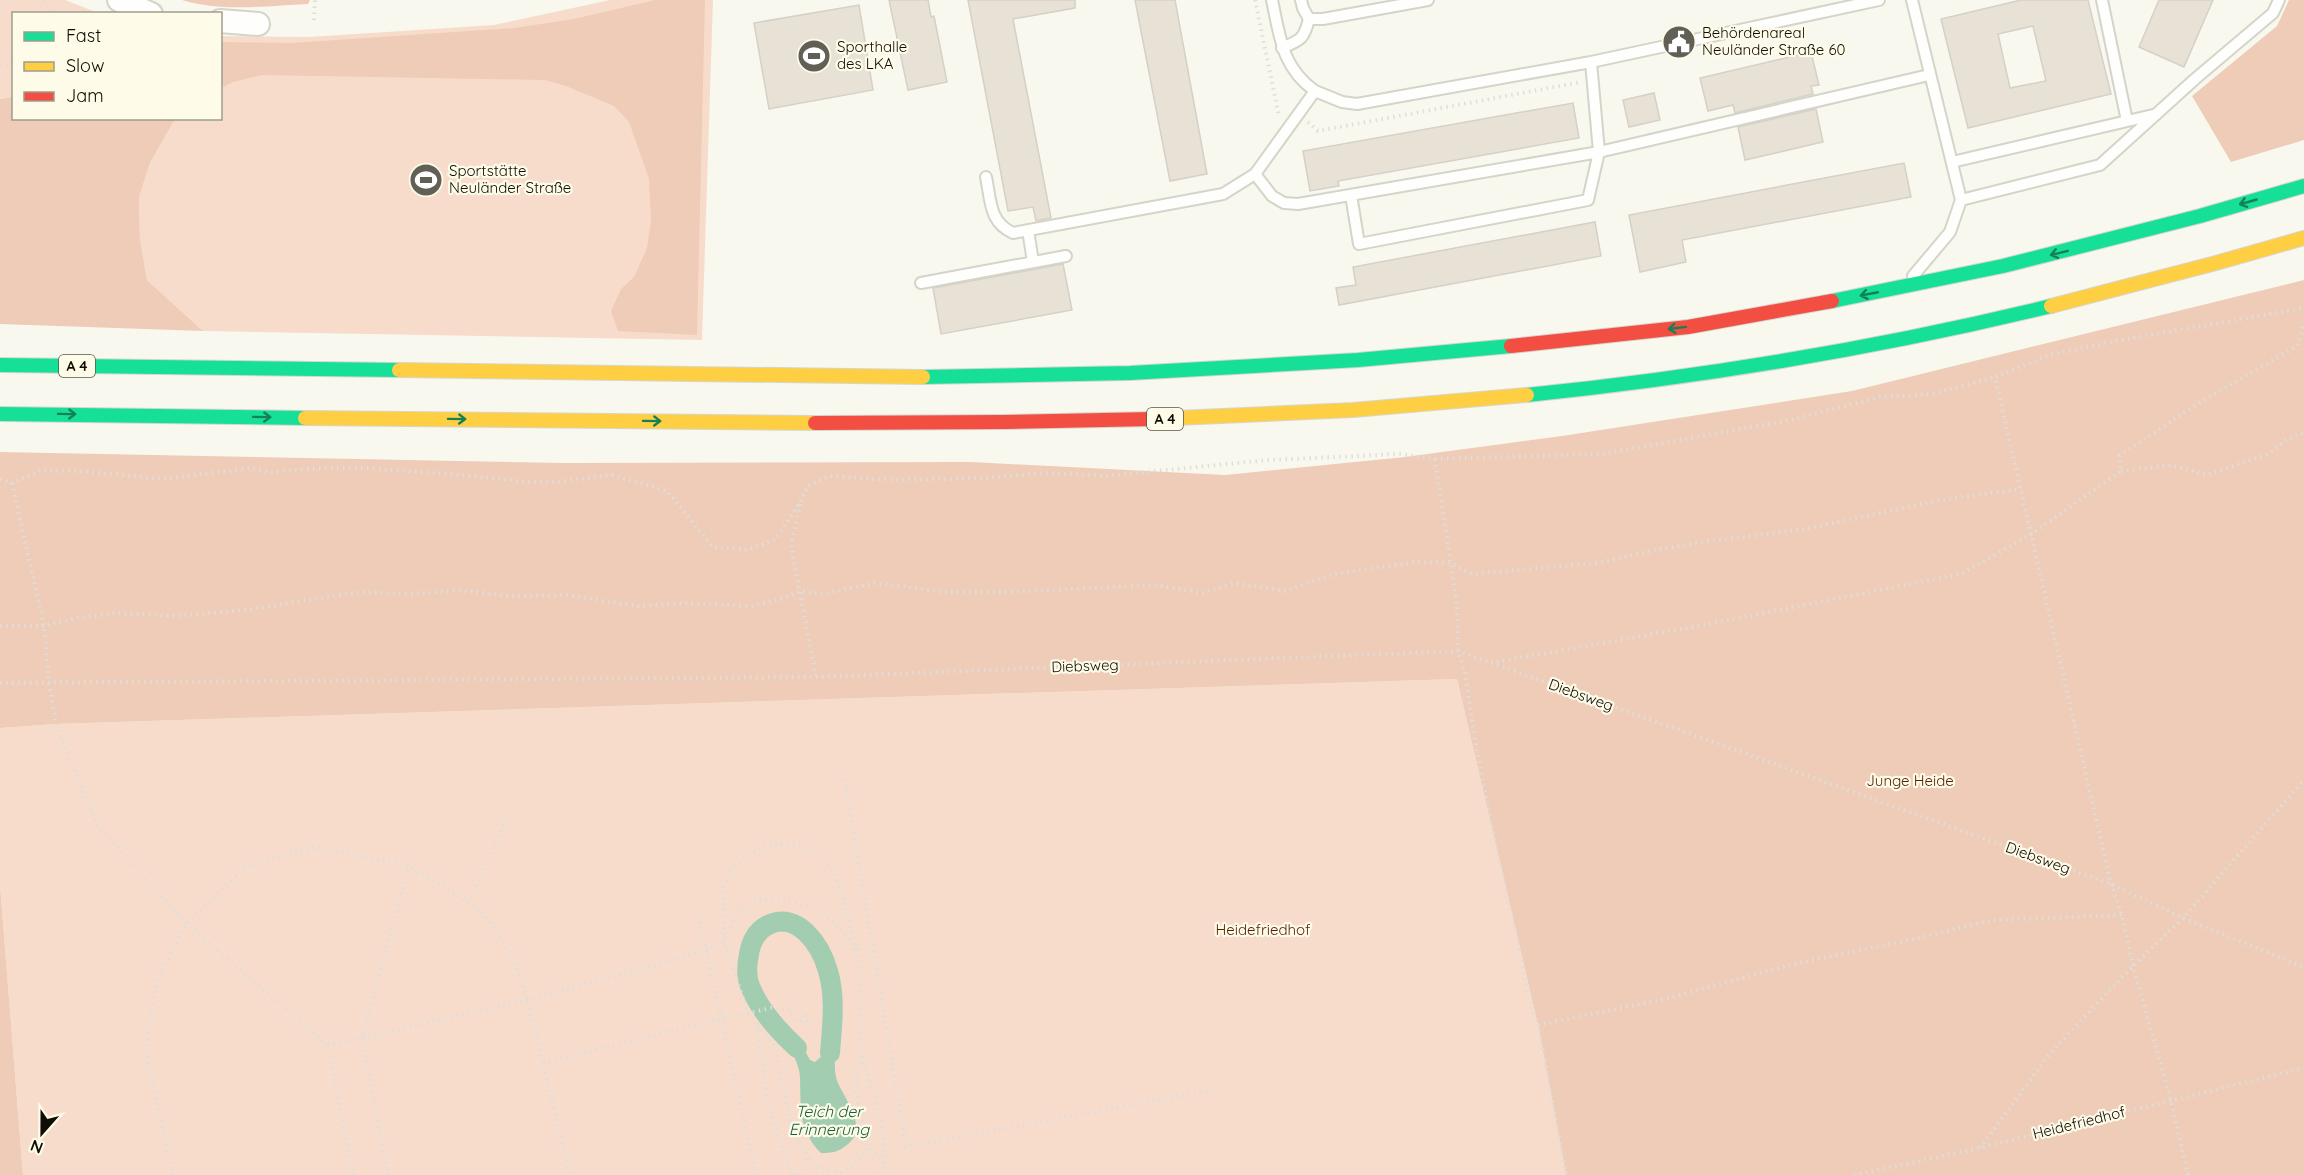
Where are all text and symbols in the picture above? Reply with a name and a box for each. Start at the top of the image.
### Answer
legend [12,12,222,120]
place label: Behördenareal Neuländer Straße 60 [1702,23,1846,59]
text: Fast [66,24,101,47]
public building icon: Behördenareal Neuländer Straße 60 [1661,24,1697,60]
place label: Sporthalle des LKA [837,37,907,73]
sports icon: Sporthalle des LKA [796,38,832,74]
text: Slow [66,54,104,77]
text: Jam [66,84,104,107]
place label: Sportstätte Neuländer Straße [449,161,571,197]
sports icon: Sportstätte Neuländer Straße [408,162,444,198]
one-way arrow [2239,197,2258,209]
one-way arrow [2050,247,2069,259]
one-way arrow [1860,289,1879,300]
one-way arrow [1667,323,1687,334]
road number: A 4 [59,355,95,377]
one-way arrow [56,408,76,420]
road number: A 4 [1147,408,1183,430]
one-way arrow [251,411,271,423]
one-way arrow [446,413,466,425]
one-way arrow [641,415,661,427]
street label: Diebsweg [1051,655,1119,676]
street label: Diebsweg [1546,674,1616,715]
park label: Junge Heide [1866,771,1954,790]
street label: Diebsweg [2003,837,2073,878]
park label: Heidefriedhof [1216,920,1311,939]
water label: Teich der Erinnerung [789,1101,870,1139]
street label: Heidefriedhof [2030,1102,2128,1143]
north arrow [12,1103,72,1163]
text: N [28,1136,46,1158]

